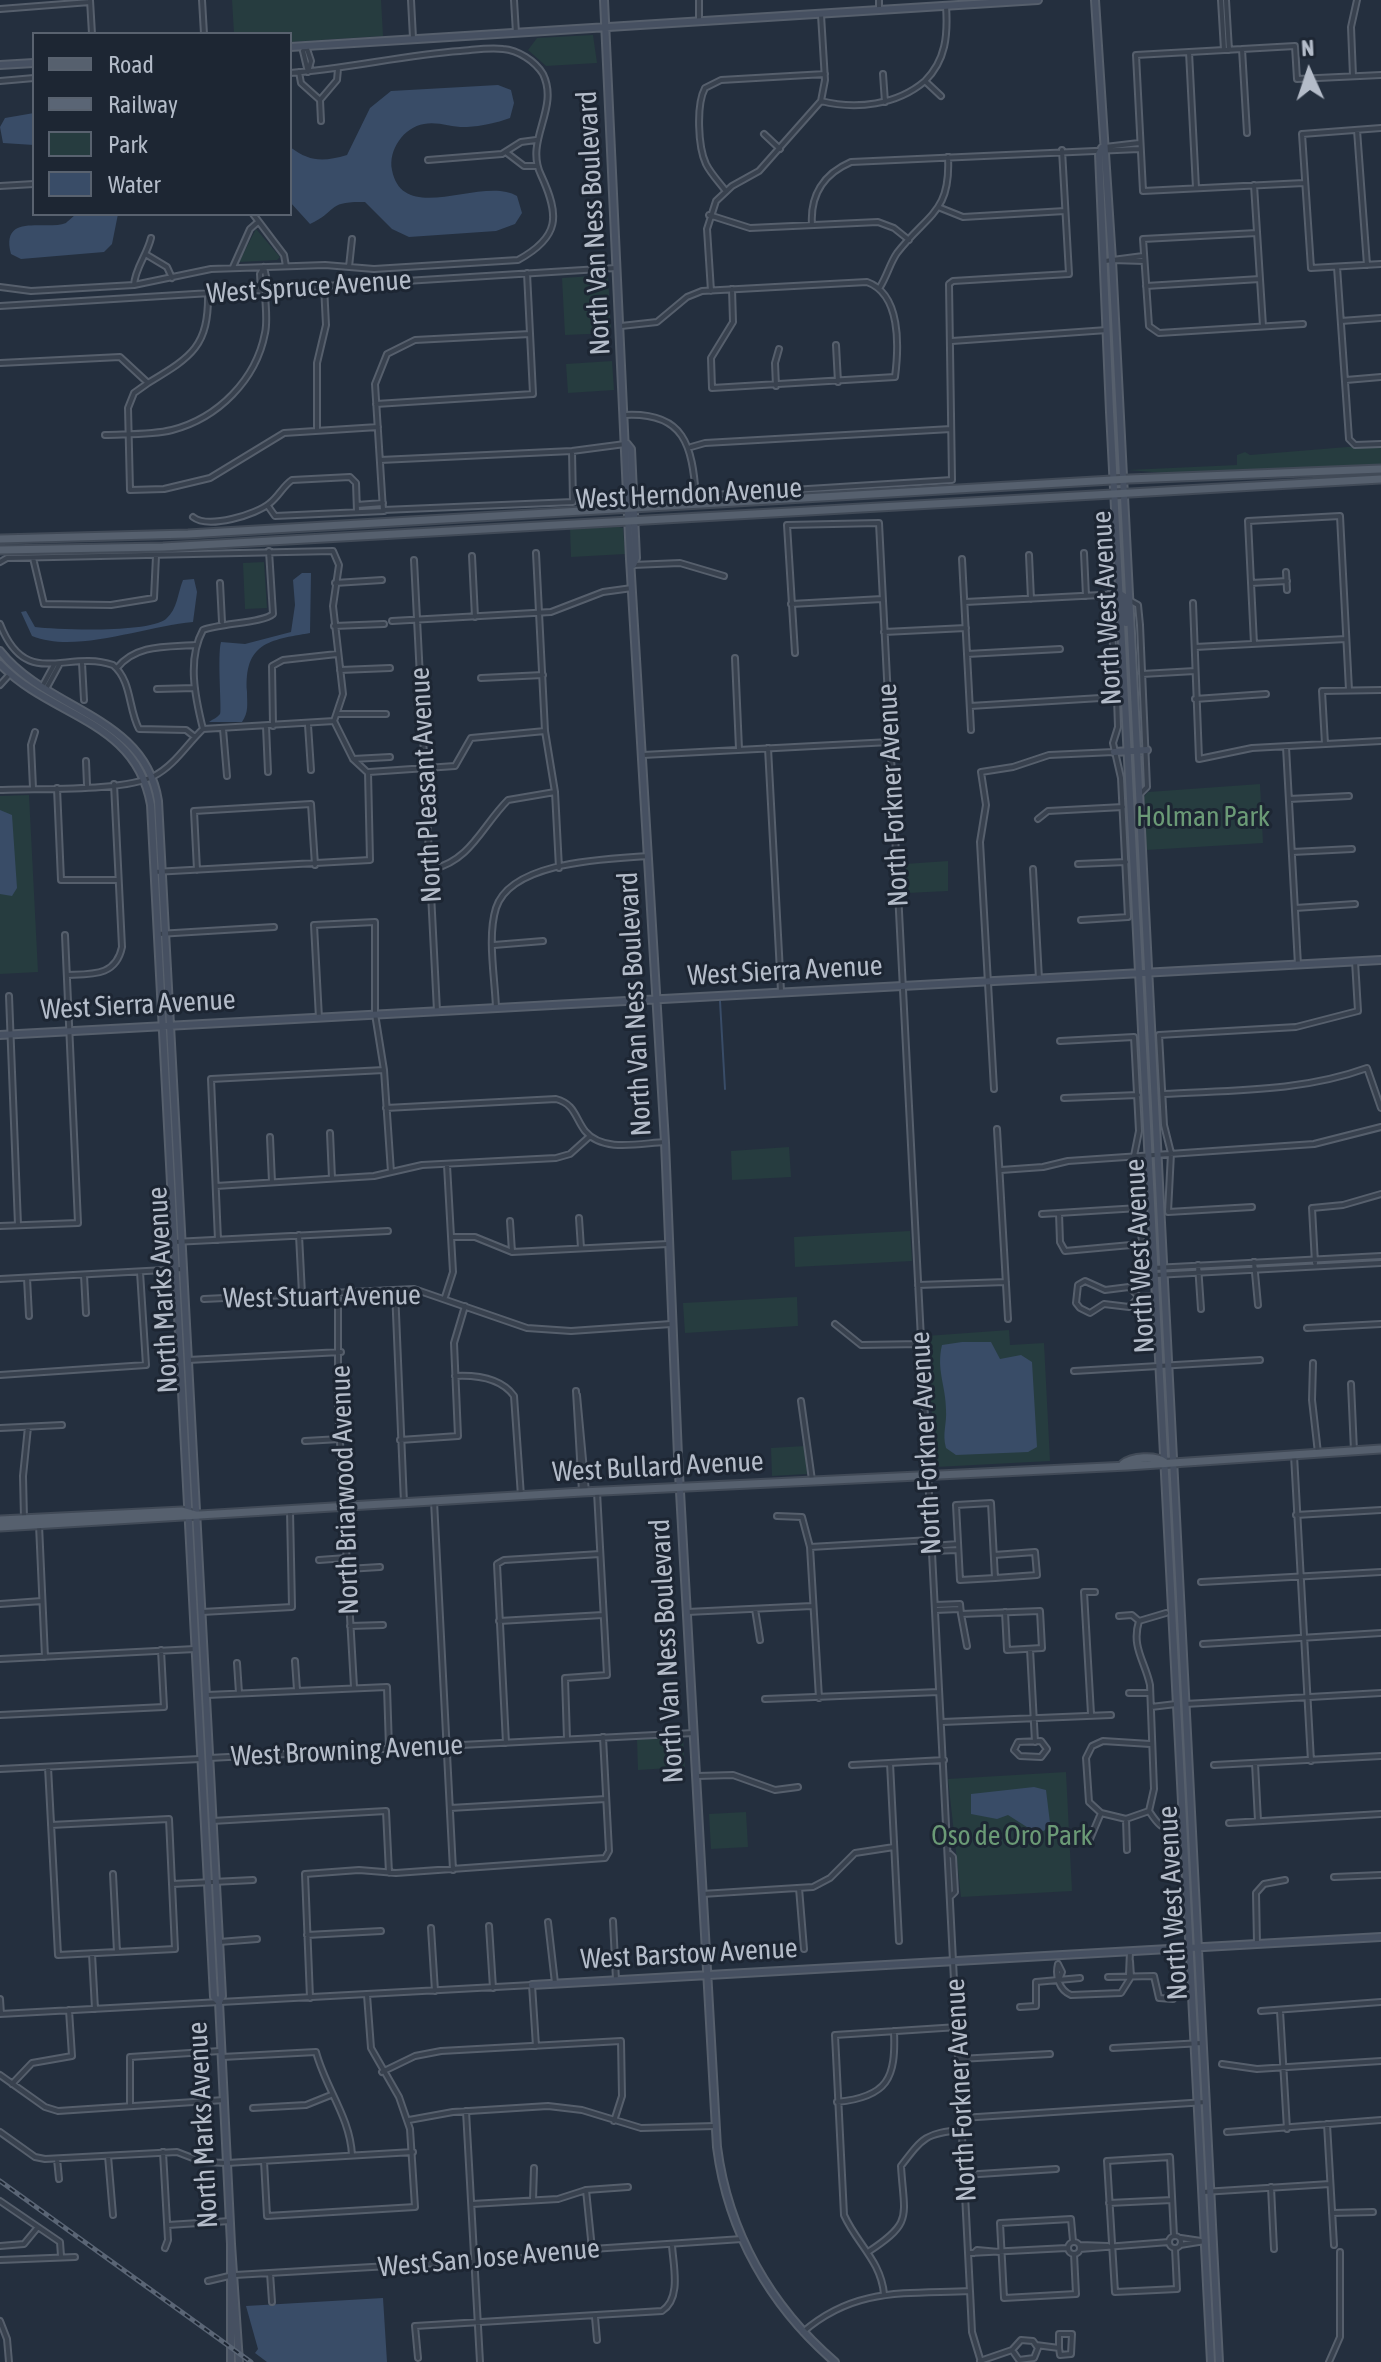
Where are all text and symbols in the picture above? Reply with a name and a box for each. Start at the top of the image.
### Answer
legend [32,32,292,216]
north arrow [1269,32,1349,112]
text: N [1301,35,1315,61]
text: Road [108,51,154,78]
street label: North Van Ness Boulevard [570,90,618,356]
text: Railway [108,91,178,118]
text: Park [108,131,148,158]
text: Water [108,171,161,198]
street label: West Spruce Avenue [205,263,413,311]
street label: West Herndon Avenue [575,471,803,517]
street label: North West Avenue [1085,510,1129,706]
street label: North Pleasant Avenue [403,666,449,904]
street label: North Forkner Avenue [870,683,916,907]
park label: Holman Park [1136,800,1270,834]
street label: North Van Ness Boulevard [611,871,659,1137]
street label: West Sierra Avenue [687,949,883,993]
street label: West Sierra Avenue [40,983,236,1027]
street label: North West Avenue [1118,1158,1162,1354]
street label: North Marks Avenue [141,1186,185,1394]
street label: West Stuart Avenue [223,1278,421,1316]
street label: North Forkner Avenue [903,1331,949,1555]
street label: North Briarwood Avenue [324,1365,366,1615]
street label: West Bullard Avenue [552,1445,764,1489]
street label: North Van Ness Boulevard [643,1518,691,1784]
street label: West Browning Avenue [230,1728,464,1774]
street label: North West Avenue [1151,1805,1195,2001]
park label: Oso de Oro Park [931,1819,1093,1853]
street label: West Barstow Avenue [580,1932,798,1976]
street label: North Forkner Avenue [938,1978,984,2202]
street label: North Marks Avenue [181,2021,225,2229]
street label: West San Jose Avenue [377,2232,601,2284]

